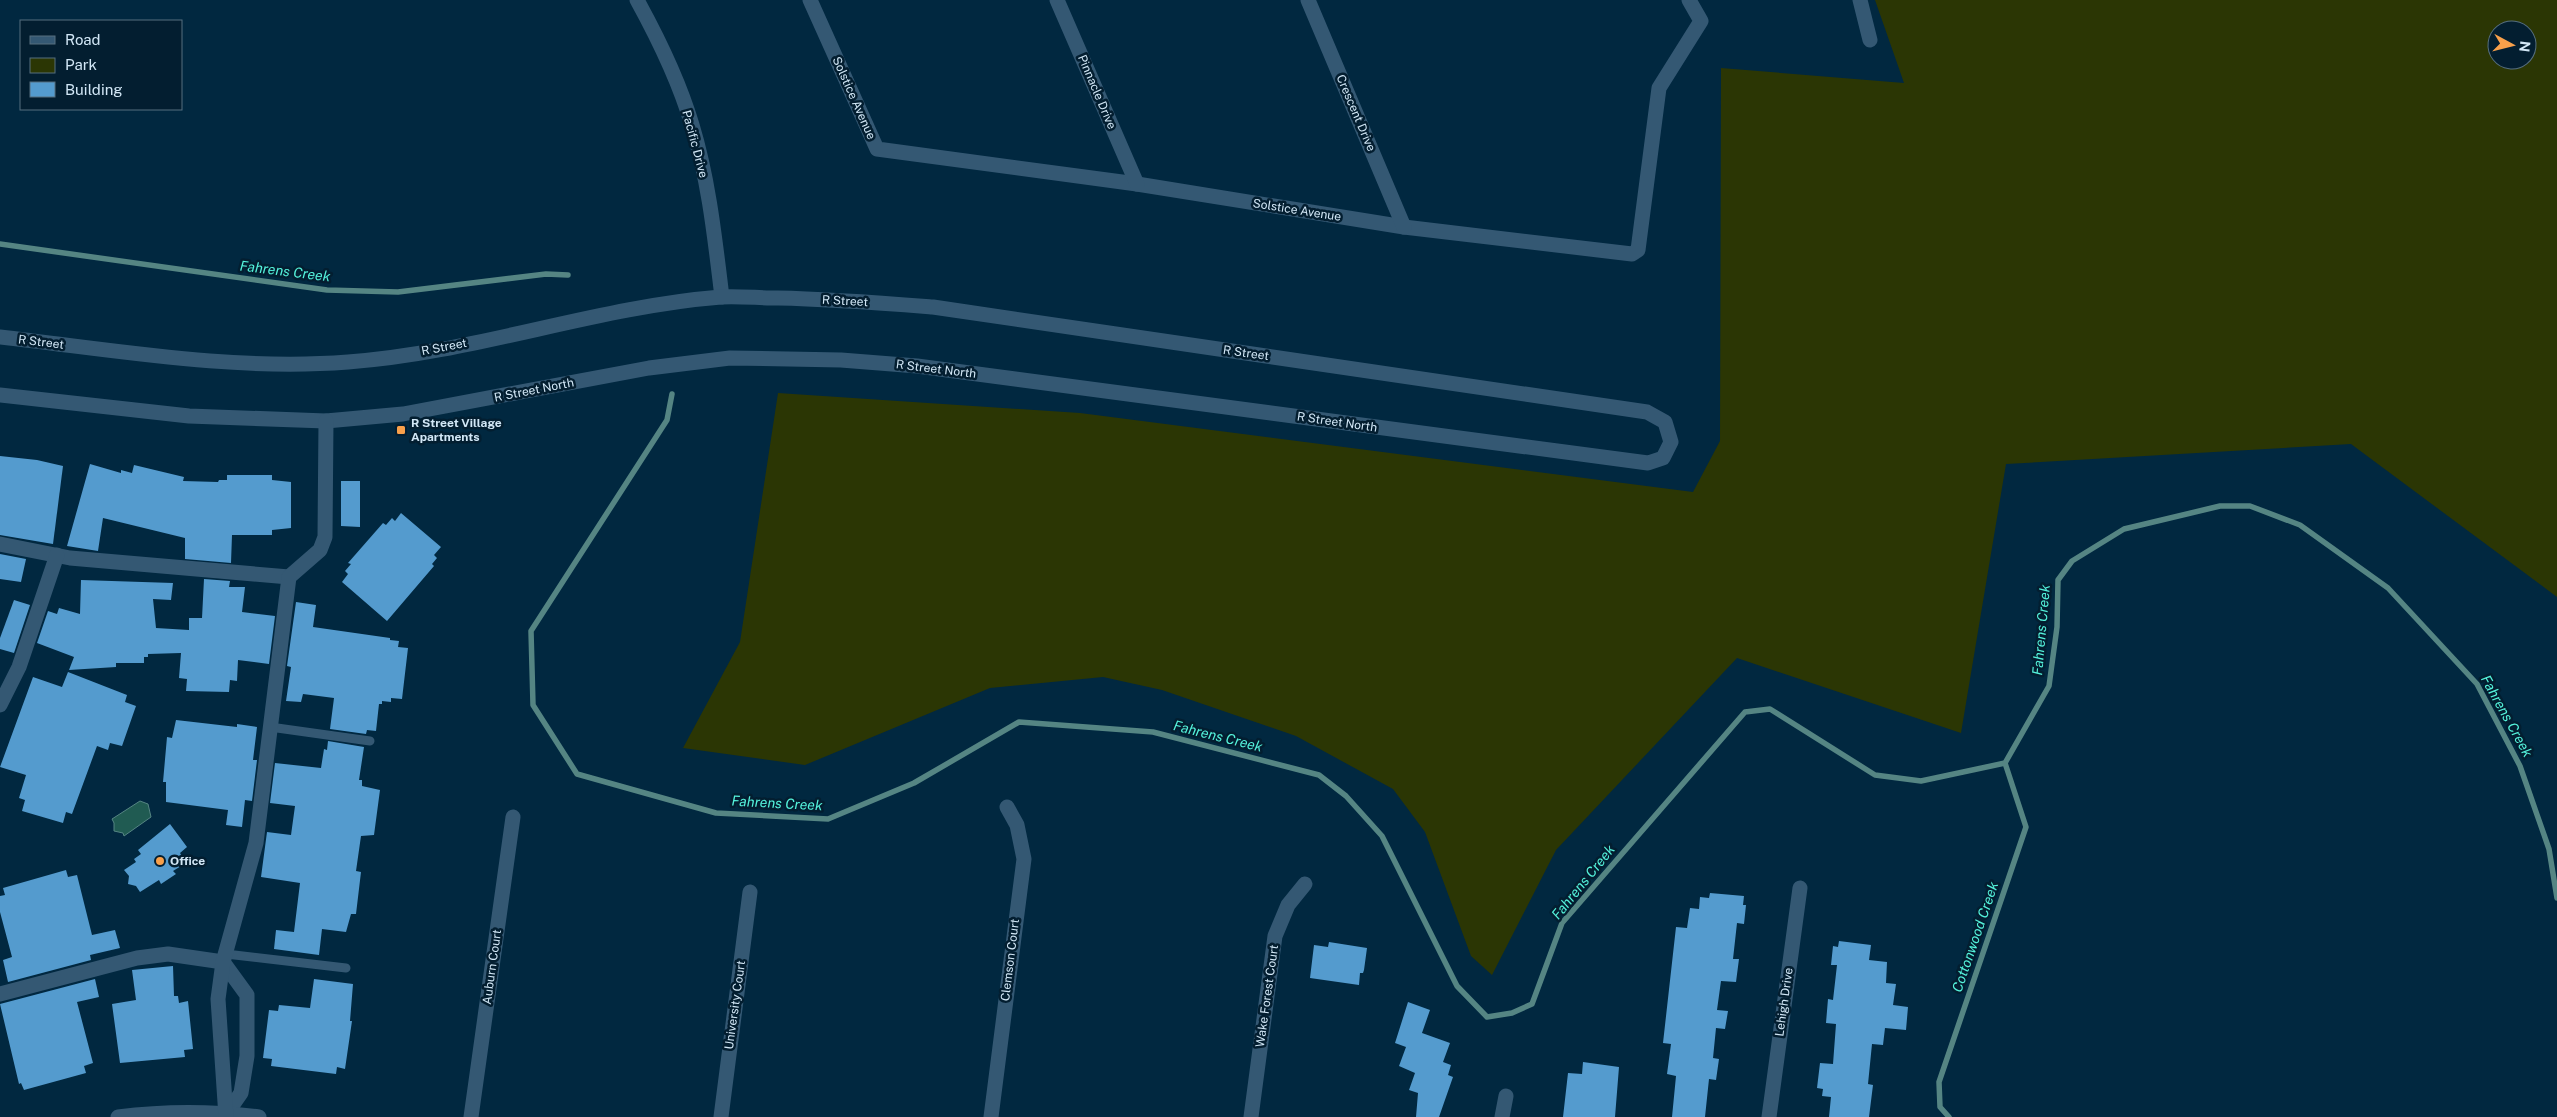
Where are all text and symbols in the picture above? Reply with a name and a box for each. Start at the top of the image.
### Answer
legend [20,20,182,110]
north arrow [2487,20,2537,70]
text: Road [65,31,101,48]
text: N [2516,40,2534,53]
street label: Pinnacle Drive [1075,53,1119,131]
street label: Solstice Avenue [829,54,879,142]
text: Park [65,56,97,73]
street label: Crescent Drive [1334,73,1379,154]
text: Building [65,81,123,98]
street label: Pacific Drive [679,109,711,180]
street label: Solstice Avenue [1252,196,1342,224]
water label: Fahrens Creek [239,258,332,285]
street label: R Street [822,293,869,309]
street label: R Street [17,332,65,352]
street label: R Street [420,336,468,358]
street label: R Street [1222,343,1270,363]
street label: R Street North [895,357,977,381]
street label: R Street North [493,375,575,405]
street label: R Street North [1296,409,1378,435]
place label: R Street Village Apartments [411,416,502,444]
marker: R Street Village Apartments [395,424,407,436]
water label: Fahrens Creek [2029,583,2053,676]
water label: Fahrens Creek [2478,672,2536,760]
water label: Fahrens Creek [1172,717,1265,755]
water label: Fahrens Creek [731,793,823,813]
water label: Fahrens Creek [1548,841,1618,922]
place label: Office [170,854,205,868]
marker: Office [154,855,166,867]
water label: Cottonwood Creek [1949,879,2002,994]
street label: Clemson Court [998,918,1022,1002]
street label: Auburn Court [480,928,504,1005]
street label: Wake Forest Court [1253,943,1281,1048]
street label: University Court [722,959,748,1051]
street label: Lehigh Drive [1772,966,1796,1037]

